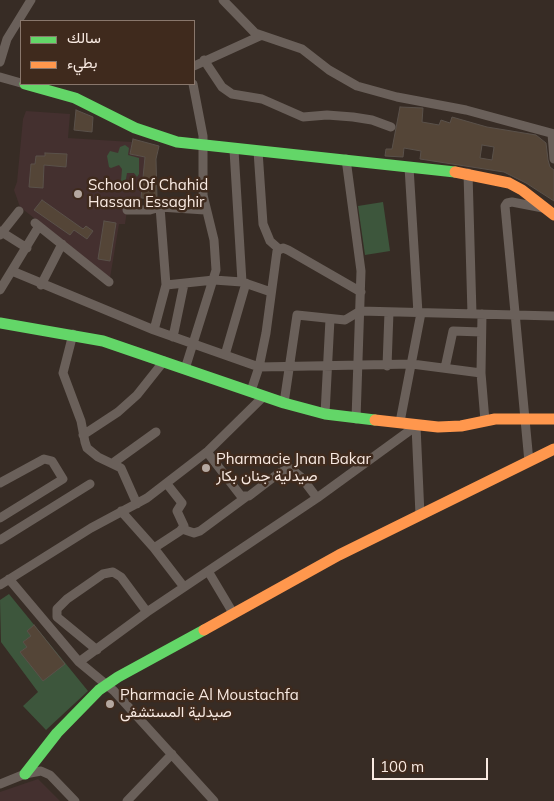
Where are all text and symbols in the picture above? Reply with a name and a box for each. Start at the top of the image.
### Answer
legend [20,20,195,85]
text: سالك [67,28,101,47]
text: بطيء [67,53,97,72]
place label: School Of Chahid Hassan Essaghir [88,176,208,211]
marker: School Of Chahid Hassan Essaghir [72,188,84,200]
place label: Pharmacie Jnan Bakar صيدلية جنان بكار [216,450,371,485]
marker: Pharmacie Jnan Bakar صيدلية جنان بكار [200,462,212,474]
place label: Pharmacie Al Moustachfa صيدلية المستشفى [120,686,299,721]
marker: Pharmacie Al Moustachfa صيدلية المستشفى [104,698,116,710]
scale bar [374,748,490,780]
text: 100 m [380,757,424,776]

